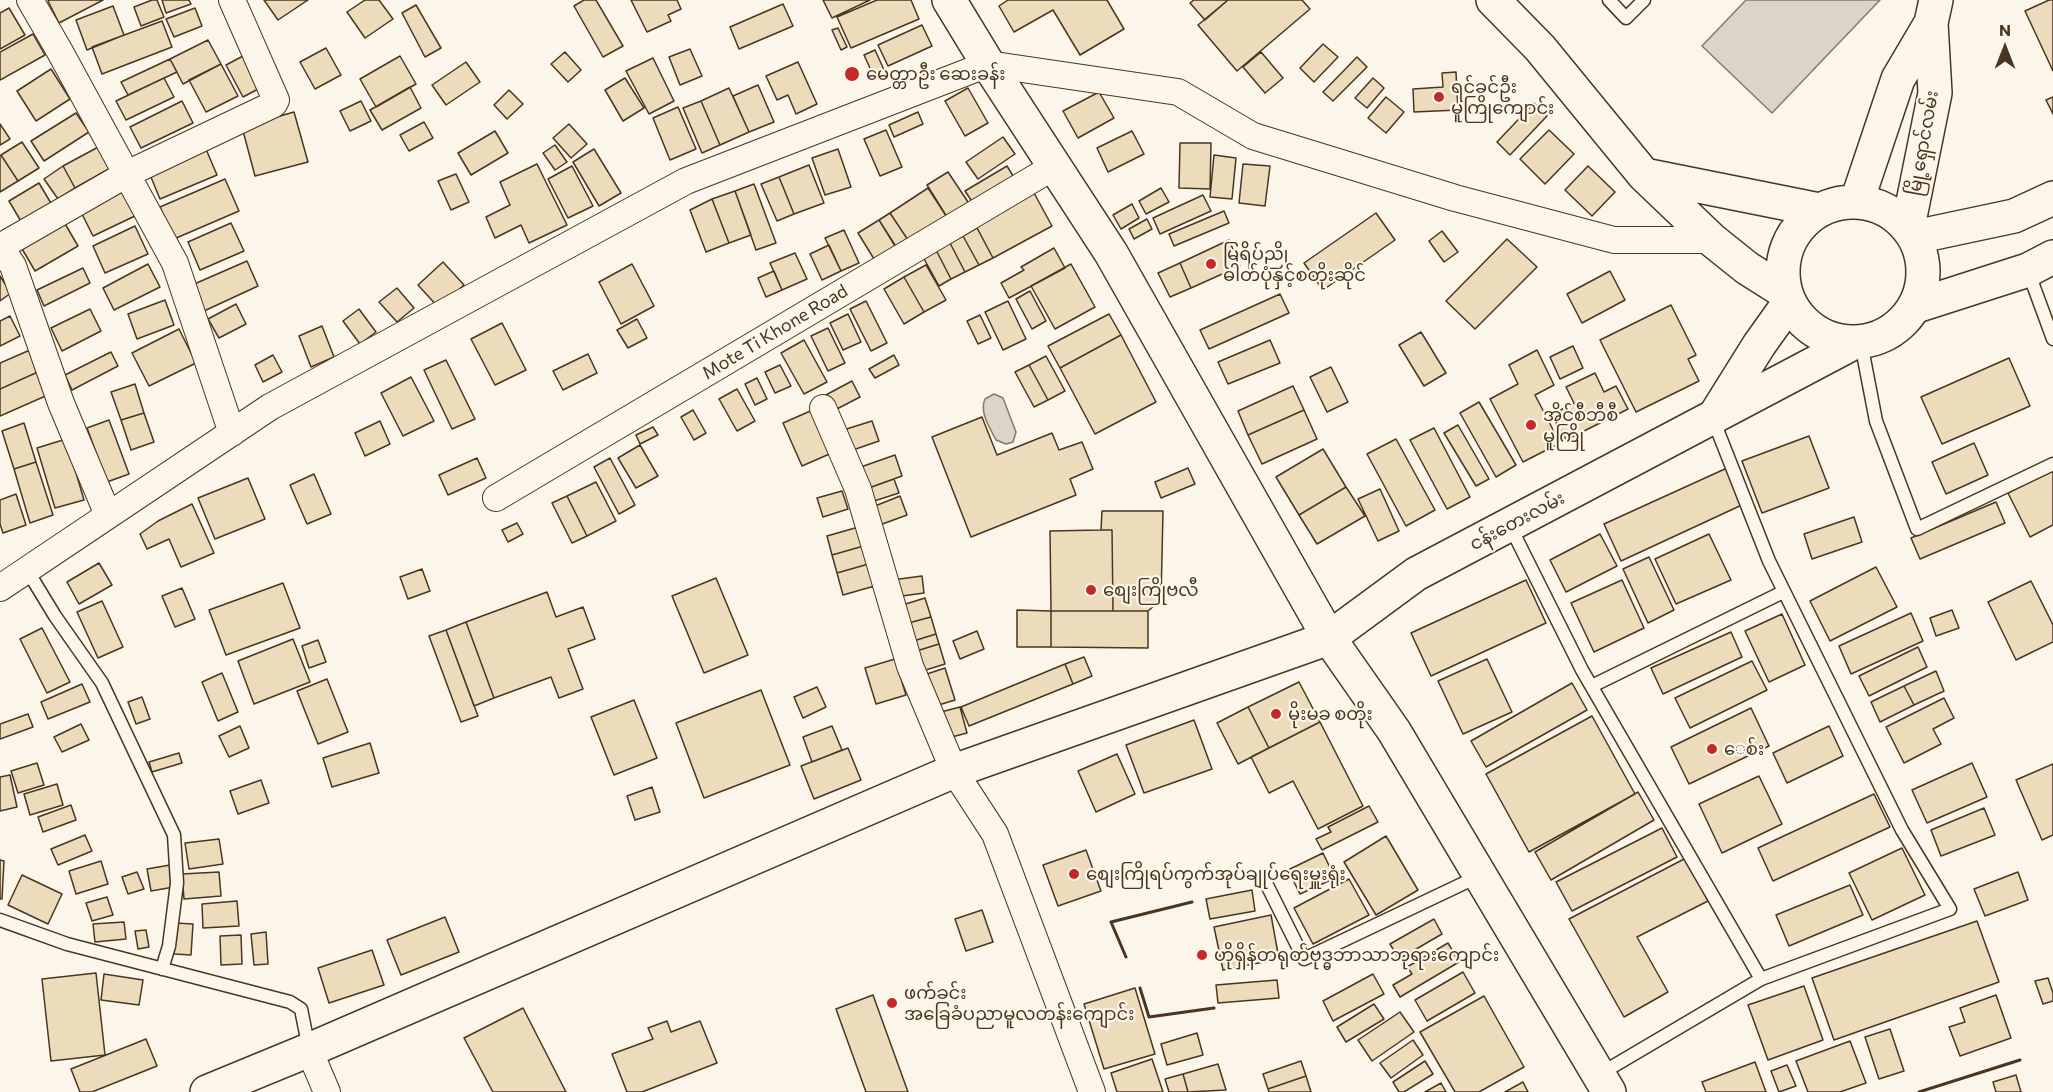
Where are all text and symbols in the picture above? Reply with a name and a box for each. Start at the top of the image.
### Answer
north arrow [1975,18,2035,78]
text: N [1999,20,2011,39]
place label: မေတ္တာဦး ဆေးခန်း [866,63,1006,85]
marker: မေတ္တာဦး ဆေးခန်း [843,65,861,83]
place label: ရင်ခွင်ဦး မူကြိုကျောင်း [1451,76,1554,118]
street label: မြို့ရှောင်လမ်း [1903,89,1943,197]
marker: ရင်ခွင်ဦး မူကြိုကျောင်း [1432,90,1446,104]
place label: မြရိပ်ညို ဓါတ်ပုံနှင့်စတိုးဆိုင် [1223,243,1366,286]
marker: မြရိပ်ညို ဓါတ်ပုံနှင့်စတိုးဆိုင် [1204,257,1218,271]
street label: Mote Ti Khone Road [698,280,852,384]
place label: အိုင်စီဘီစီ မူကြို [1543,404,1618,446]
marker: အိုင်စီဘီစီ မူကြို [1524,418,1538,432]
street label: ငန်းတေးလမ်း [1466,487,1568,555]
place label: စျေးကြိုဗလီ [1103,579,1199,601]
marker: စျေးကြိုဗလီ [1084,583,1098,597]
place label: မိုးမခ စတိုး [1288,703,1373,725]
marker: မိုးမခ စတိုး [1269,707,1283,721]
place label: ေစ်း [1724,738,1764,760]
marker: ေစ်း [1705,742,1719,756]
place label: စျေးကြိုရပ်ကွက်အုပ်ချုပ်ရေးမှူးရုံး [1086,863,1346,885]
marker: စျေးကြိုရပ်ကွက်အုပ်ချုပ်ရေးမှူးရုံး [1067,867,1081,881]
place label: ဟိုရှိန်တရုတ်ဗုဒ္ဓဘာသာဘုရားကျောင်း [1214,944,1499,966]
marker: ဟိုရှိန်တရုတ်ဗုဒ္ဓဘာသာဘုရားကျောင်း [1195,948,1209,962]
place label: ဖက်ခင်း အခြေခံပညာမူလတန်းကျောင်း [904,982,1134,1024]
marker: ဖက်ခင်း အခြေခံပညာမူလတန်းကျောင်း [885,996,899,1010]

